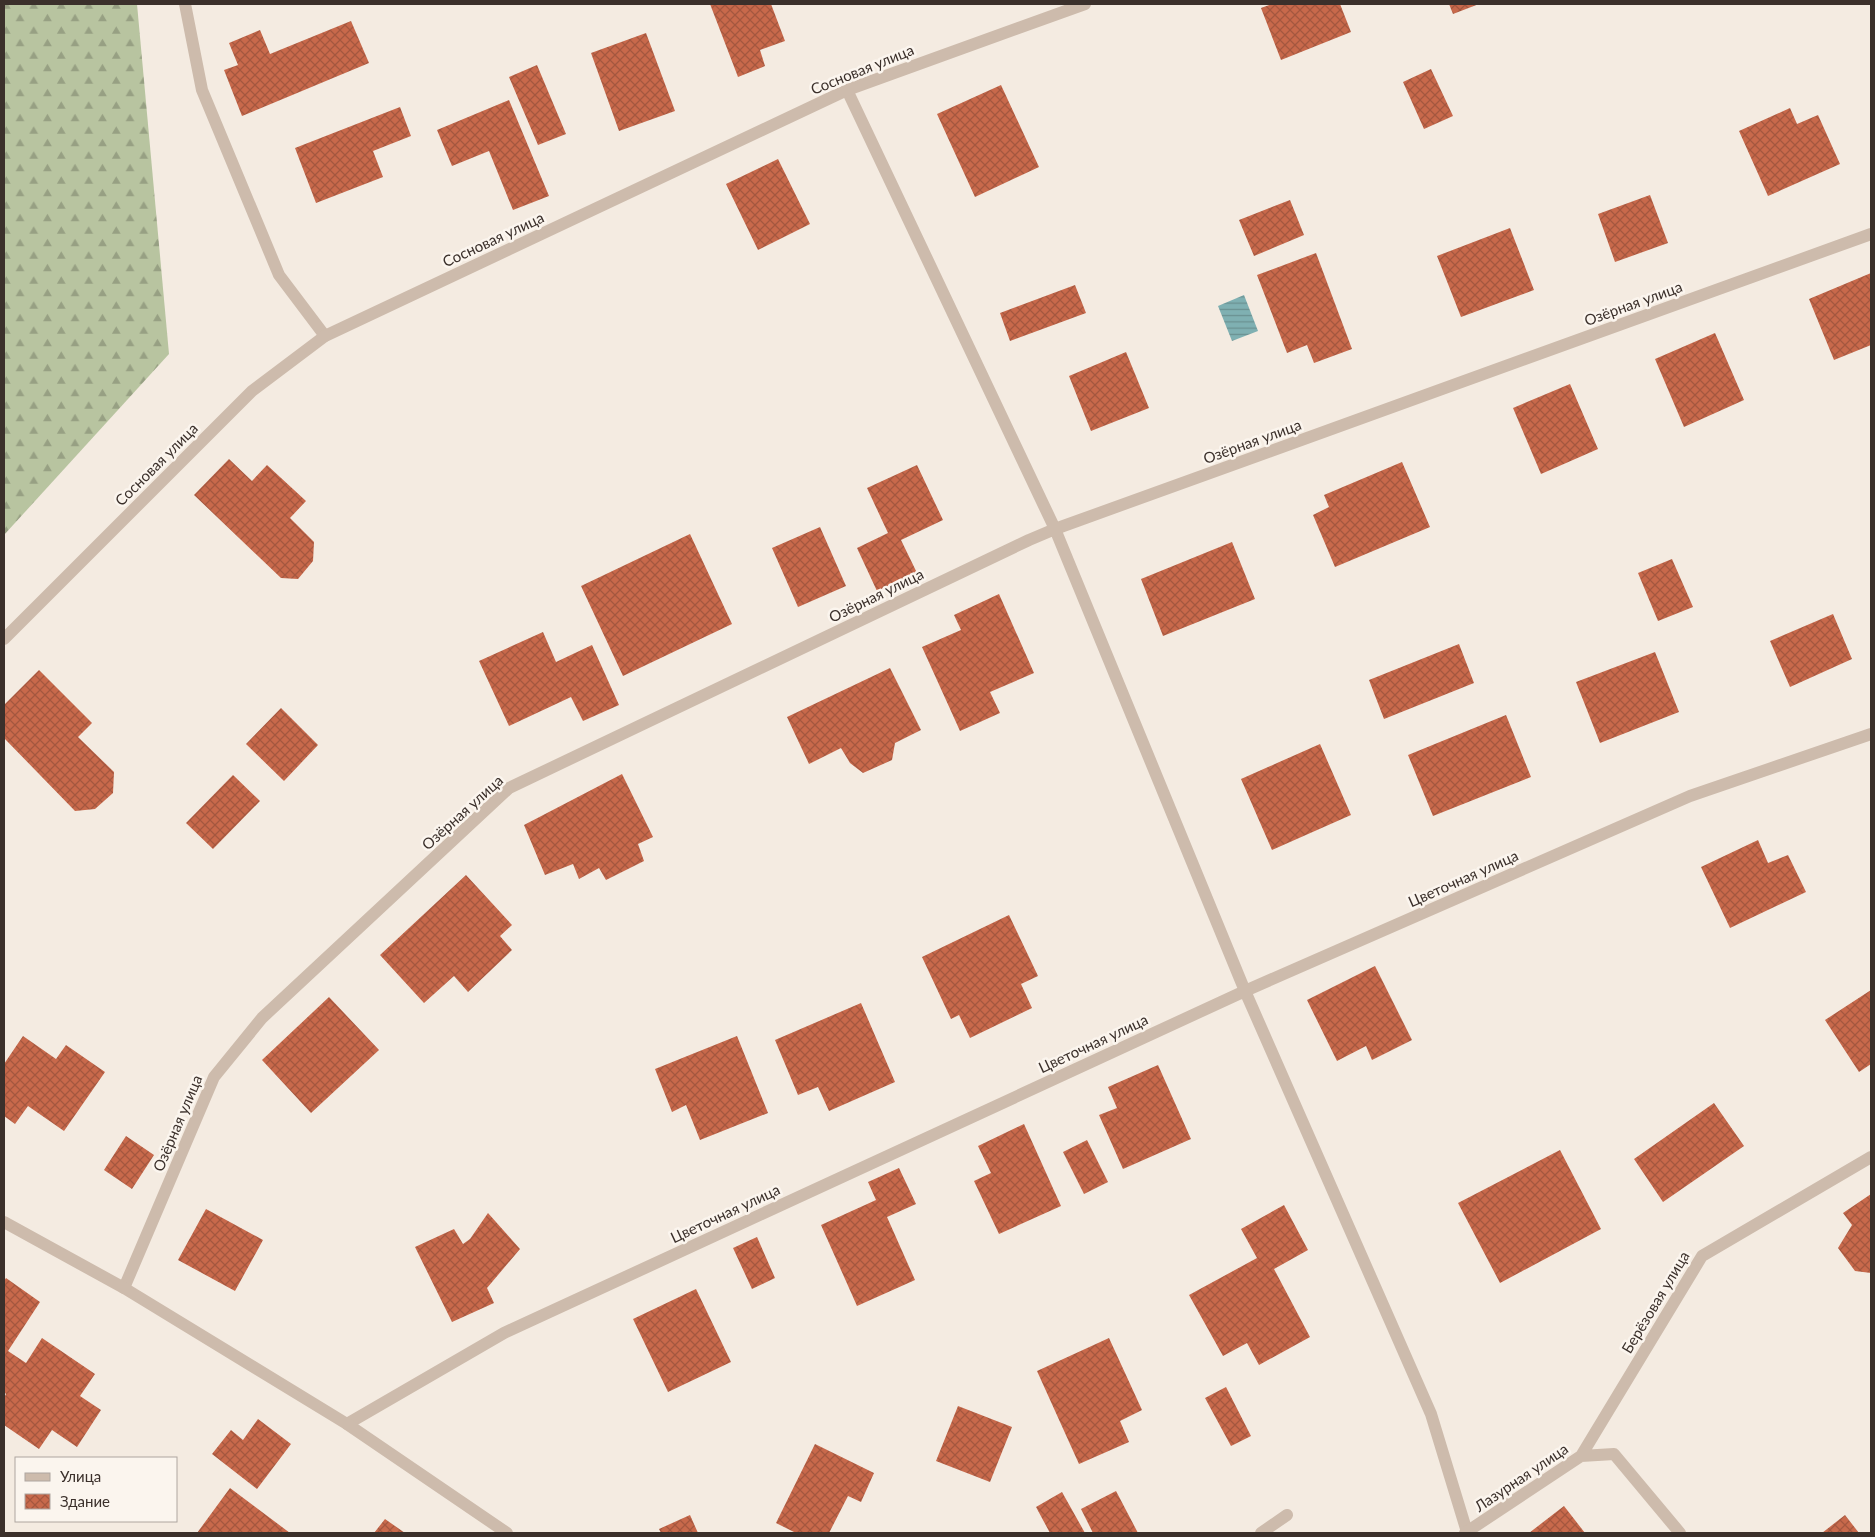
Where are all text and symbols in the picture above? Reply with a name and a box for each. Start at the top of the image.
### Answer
street label: Сосновая улица [808,40,916,98]
street label: Сосновая улица [440,208,546,270]
street label: Озёрная улица [1582,277,1684,329]
street label: Озёрная улица [1201,415,1303,467]
street label: Сосновая улица [111,419,201,509]
street label: Озёрная улица [826,564,926,626]
street label: Озёрная улица [418,771,506,853]
street label: Цветочная улица [1405,846,1521,910]
street label: Цветочная улица [1036,1010,1150,1076]
street label: Озёрная улица [149,1072,205,1174]
street label: Цветочная улица [668,1180,782,1246]
street label: Берёзовая улица [1617,1248,1693,1356]
street label: Лазурная улица [1470,1439,1571,1515]
legend [15,1457,178,1522]
text: Улица [60,1467,101,1485]
text: Здание [60,1492,110,1510]

